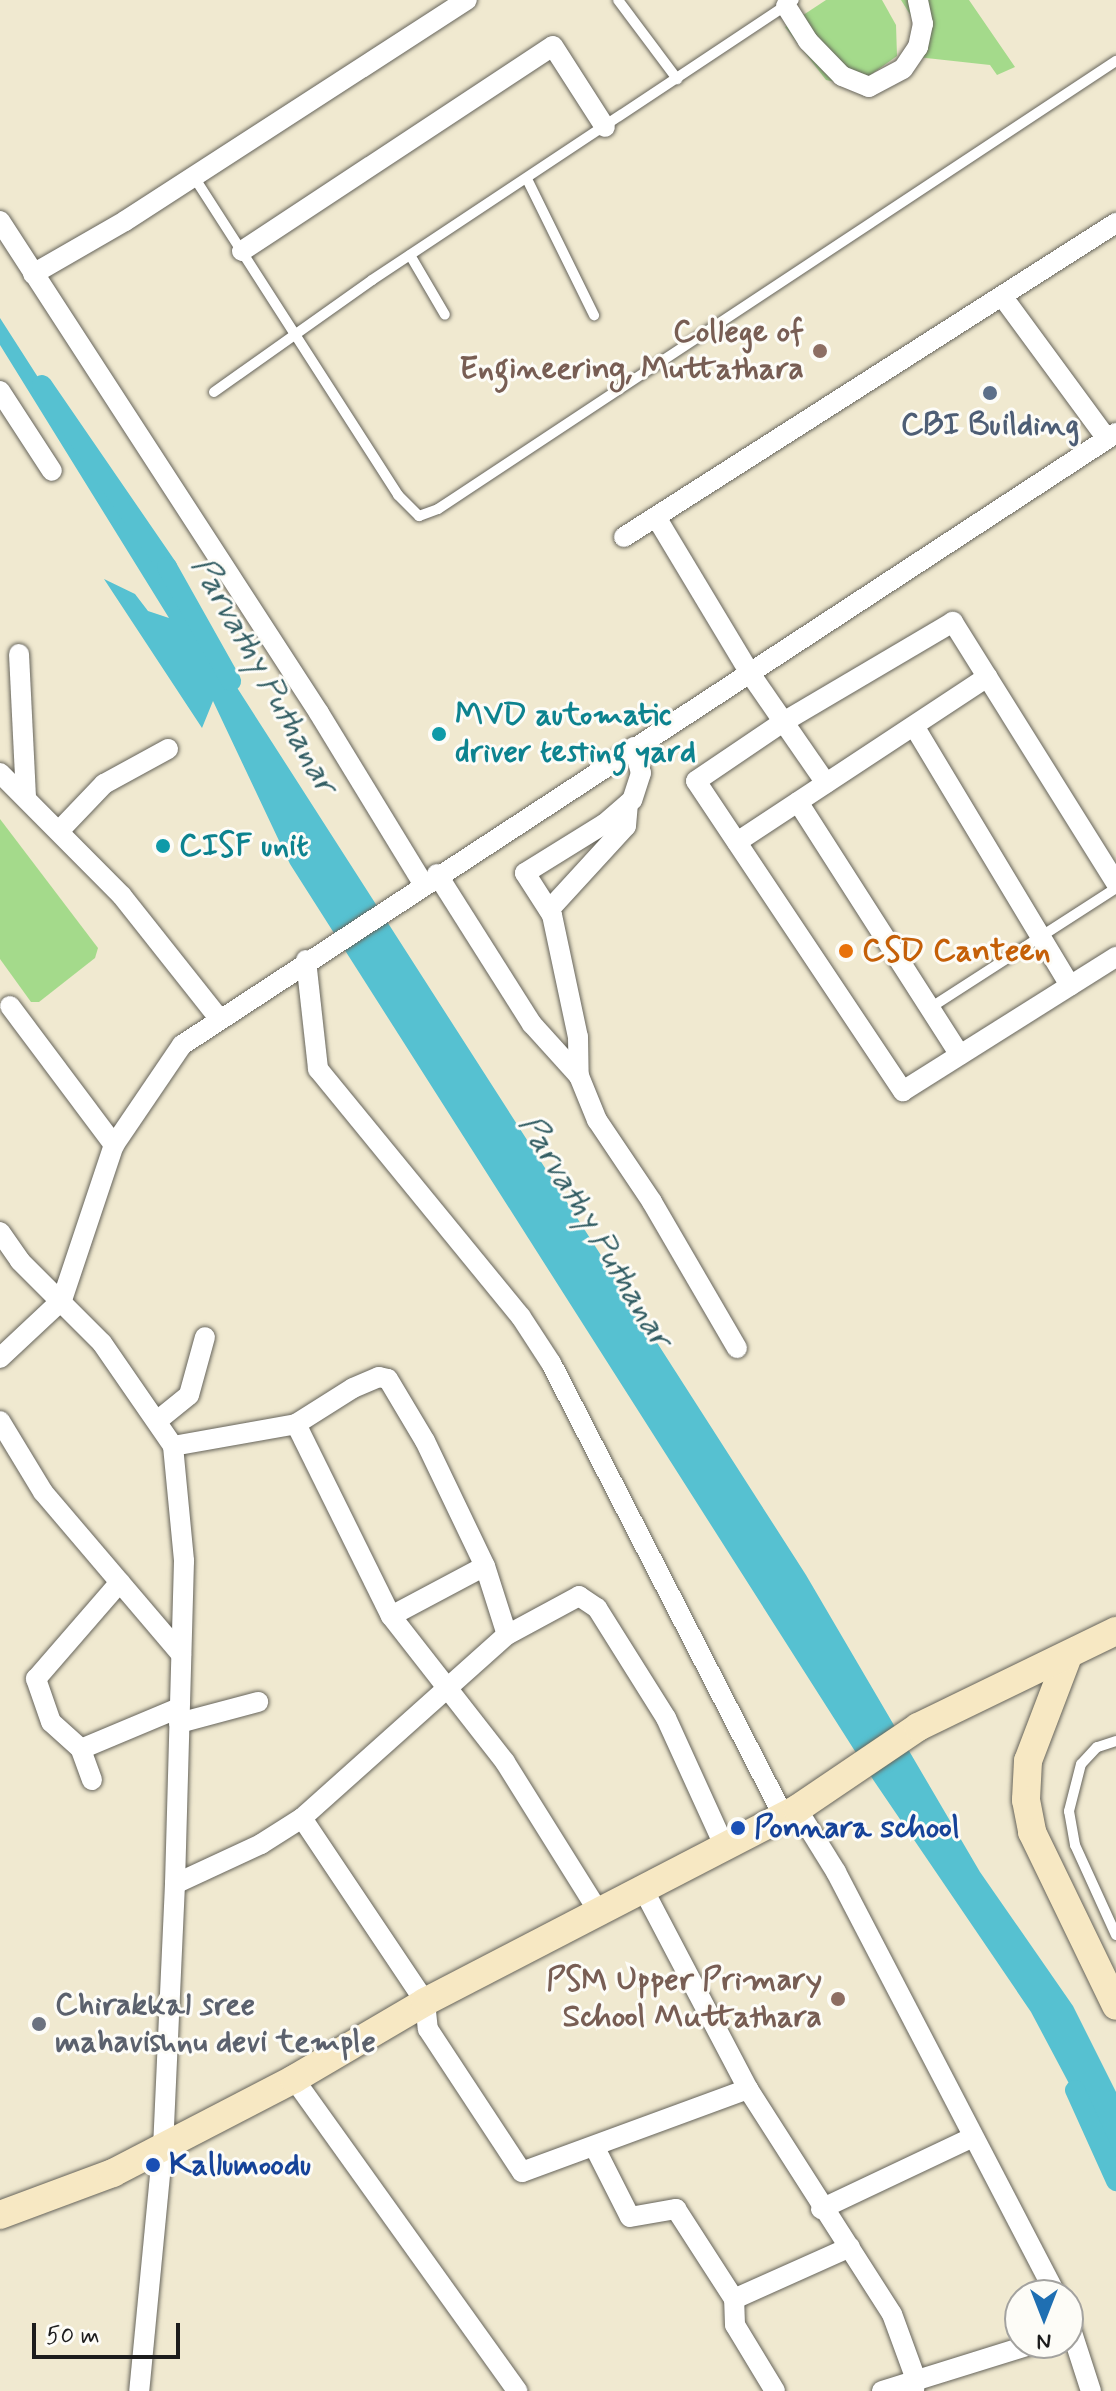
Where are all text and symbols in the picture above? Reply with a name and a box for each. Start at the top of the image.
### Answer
place label: College of Engineering, Muttathara [459,314,804,389]
marker: College of Engineering, Muttathara [811,342,829,360]
marker: CBI Building [981,384,999,402]
place label: CBI Building [903,406,1077,444]
water label: Parvathy Puthanar [182,549,346,801]
place label: MVD automatic driver testing yard [455,697,704,772]
marker: MVD automatic driver testing yard [430,725,448,743]
place label: CISF unit [179,827,312,865]
marker: CISF unit [154,837,172,855]
place label: CSD Canteen [862,932,1051,970]
marker: CSD Canteen [837,942,855,960]
water label: Parvathy Puthanar [509,1107,681,1355]
place label: Ponnara school [754,1809,959,1847]
marker: Ponnara school [729,1819,747,1837]
place label: PSM Upper Primary School Muttathara [546,1962,822,2037]
place label: Chirakkal sree mahavishnu devi temple [55,1987,378,2062]
marker: PSM Upper Primary School Muttathara [829,1990,847,2008]
marker: Chirakkal sree mahavishnu devi temple [30,2015,48,2033]
place label: Kallumoodu [169,2146,311,2184]
marker: Kallumoodu [144,2156,162,2174]
north arrow [1004,2279,1084,2359]
scale bar [36,2307,184,2357]
text: 50 m [46,2321,100,2352]
text: N [1037,2327,1051,2355]

